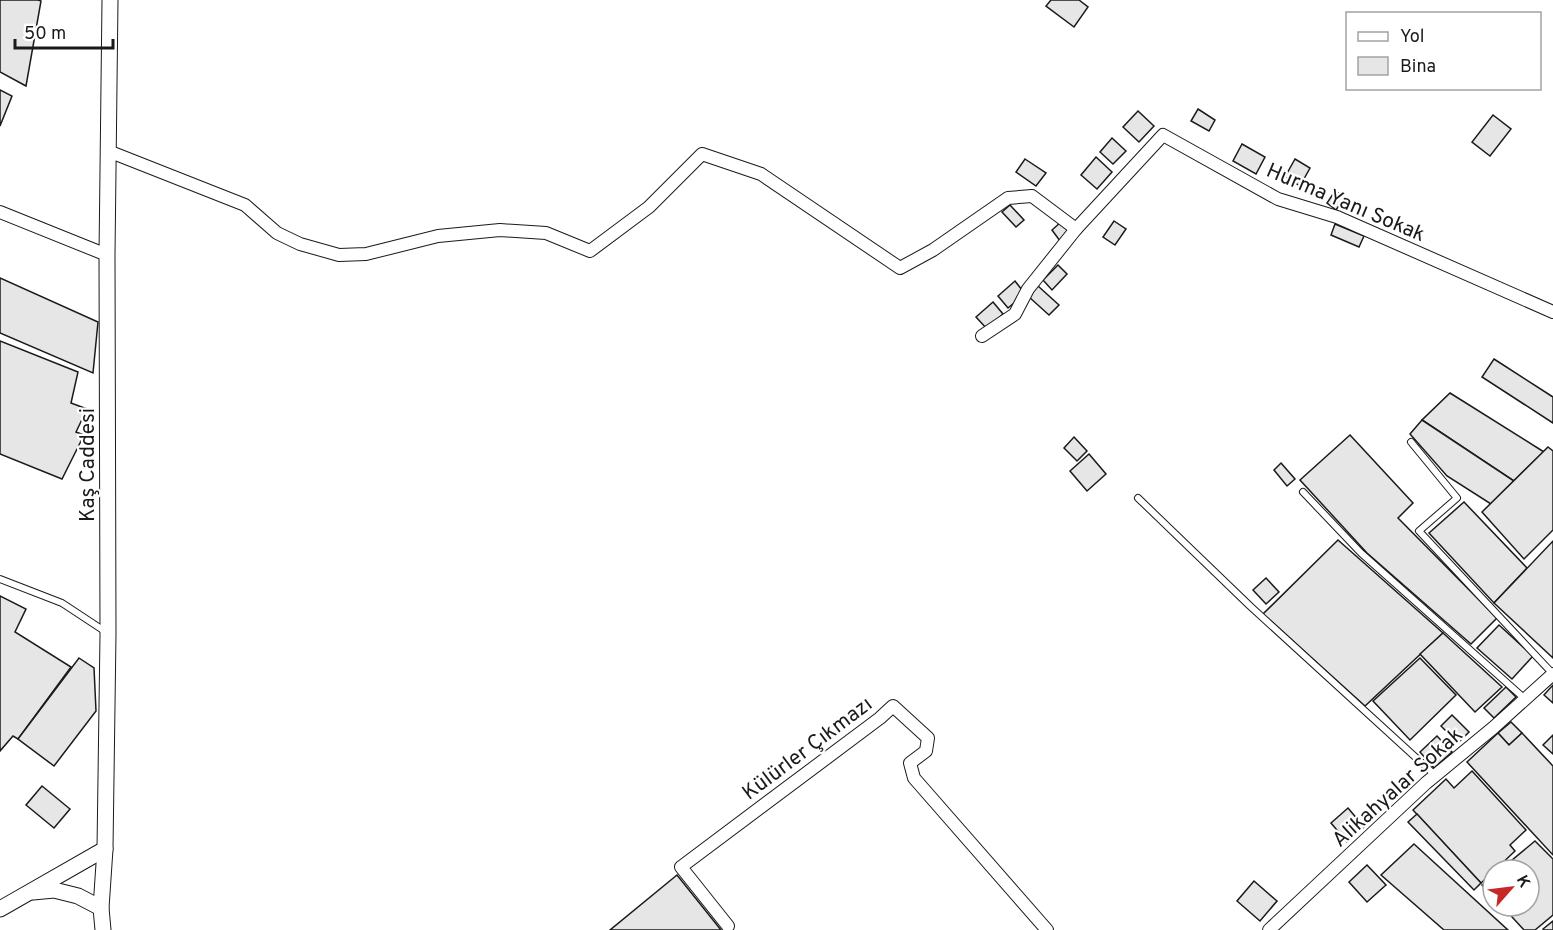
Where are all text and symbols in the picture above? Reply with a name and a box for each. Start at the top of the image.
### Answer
scale bar [15,12,112,50]
legend [1346,12,1541,90]
text: 50 m [24,23,66,46]
text: Yol [1400,26,1425,49]
text: Bina [1400,56,1436,79]
street label: Hurma Yanı Sokak [1262,158,1429,249]
street label: Kaş Caddesi [75,408,102,522]
street label: Külürler Çıkmazı [737,691,878,807]
street label: Alikahyalar Sokak [1327,722,1469,854]
north arrow [1481,858,1541,918]
text: K [1511,872,1534,892]

